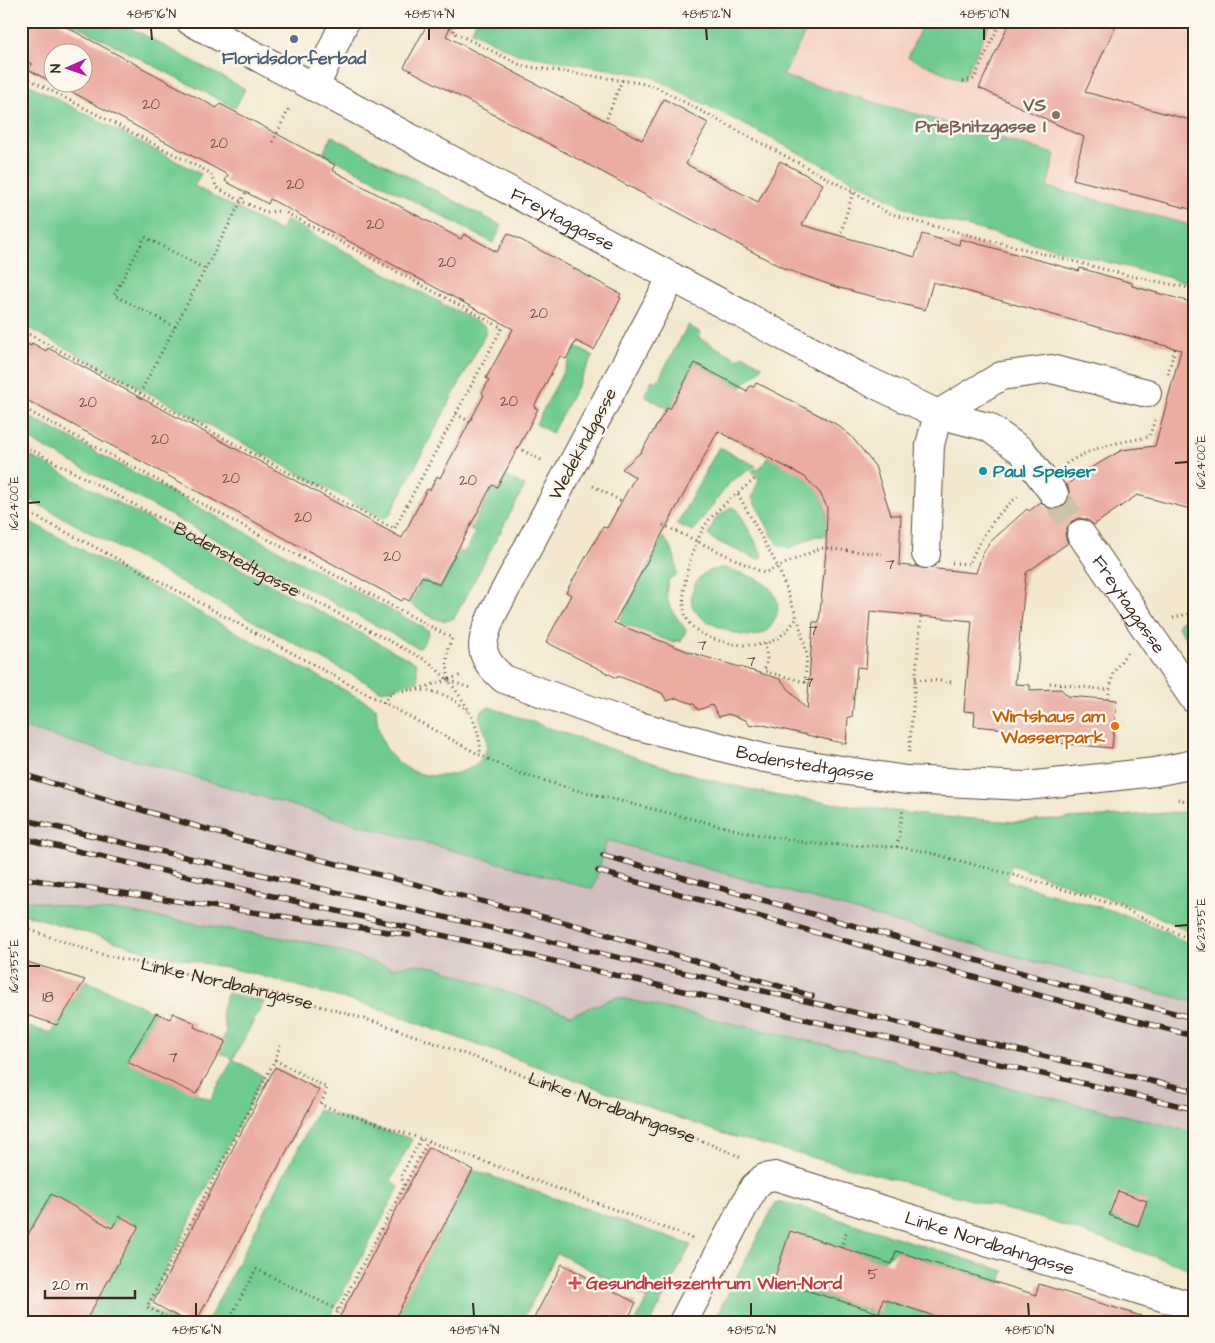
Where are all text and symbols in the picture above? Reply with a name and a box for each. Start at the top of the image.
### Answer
text: 48°15'16"N [126,6,176,23]
text: 48°15'14"N [404,6,455,23]
text: 48°15'12"N [681,6,731,23]
text: 48°15'10"N [959,6,1009,23]
marker: Floridsdorferbad [288,33,300,45]
north arrow [42,42,92,92]
place label: Floridsdorferbad [222,46,367,71]
text: N [46,63,66,73]
place label: VS Prießnitzgasse I [915,93,1046,140]
house number: 20 [142,94,161,115]
marker: VS Prießnitzgasse I [1050,109,1062,121]
house number: 20 [210,133,229,154]
house number: 20 [286,174,305,195]
street label: Freytaggasse [506,181,619,257]
house number: 20 [366,214,385,235]
house number: 20 [438,252,457,273]
house number: 20 [530,303,549,324]
street label: Wedekindgasse [543,383,624,505]
house number: 20 [500,391,519,412]
house number: 20 [79,392,98,413]
house number: 20 [151,429,170,450]
text: 16°24'00"E [1193,435,1210,489]
place label: Paul Speiser [993,459,1096,484]
marker: Paul Speiser [977,465,989,477]
house number: 20 [222,468,241,489]
house number: 20 [459,470,478,491]
text: 16°24'00"E [6,476,23,530]
house number: 20 [294,507,313,528]
street label: Bodenstedtgasse [170,515,305,604]
house number: 20 [383,546,402,567]
street label: Freytaggasse [1086,550,1172,658]
house number: 7 [885,554,895,575]
house number: 7 [808,620,818,641]
house number: 7 [697,635,707,656]
house number: 7 [746,651,756,672]
house number: 7 [804,672,814,693]
place label: Wirtshaus am Wasserpark [991,704,1106,750]
marker: Wirtshaus am Wasserpark [1109,720,1121,732]
street label: Bodenstedtgasse [733,739,876,787]
text: 16°23'55"E [1193,898,1210,952]
text: 16°23'55"E [6,939,23,993]
street label: Linke Nordbahngasse [139,951,317,1016]
house number: 18 [42,987,54,1008]
house number: 7 [168,1047,178,1068]
street label: Linke Nordbahngasse [525,1066,700,1150]
street label: Linke Nordbahngasse [902,1205,1078,1281]
house number: 5 [868,1264,879,1285]
scale bar [45,1268,135,1300]
place label: Gesundheitszentrum Wien-Nord [586,1271,843,1296]
text: 20 m [52,1275,88,1296]
marker: Gesundheitszentrum Wien-Nord [568,1276,582,1290]
text: 48°15'16"N [171,1322,221,1339]
text: 48°15'14"N [449,1322,500,1339]
text: 48°15'12"N [726,1322,776,1339]
text: 48°15'10"N [1004,1322,1054,1339]

